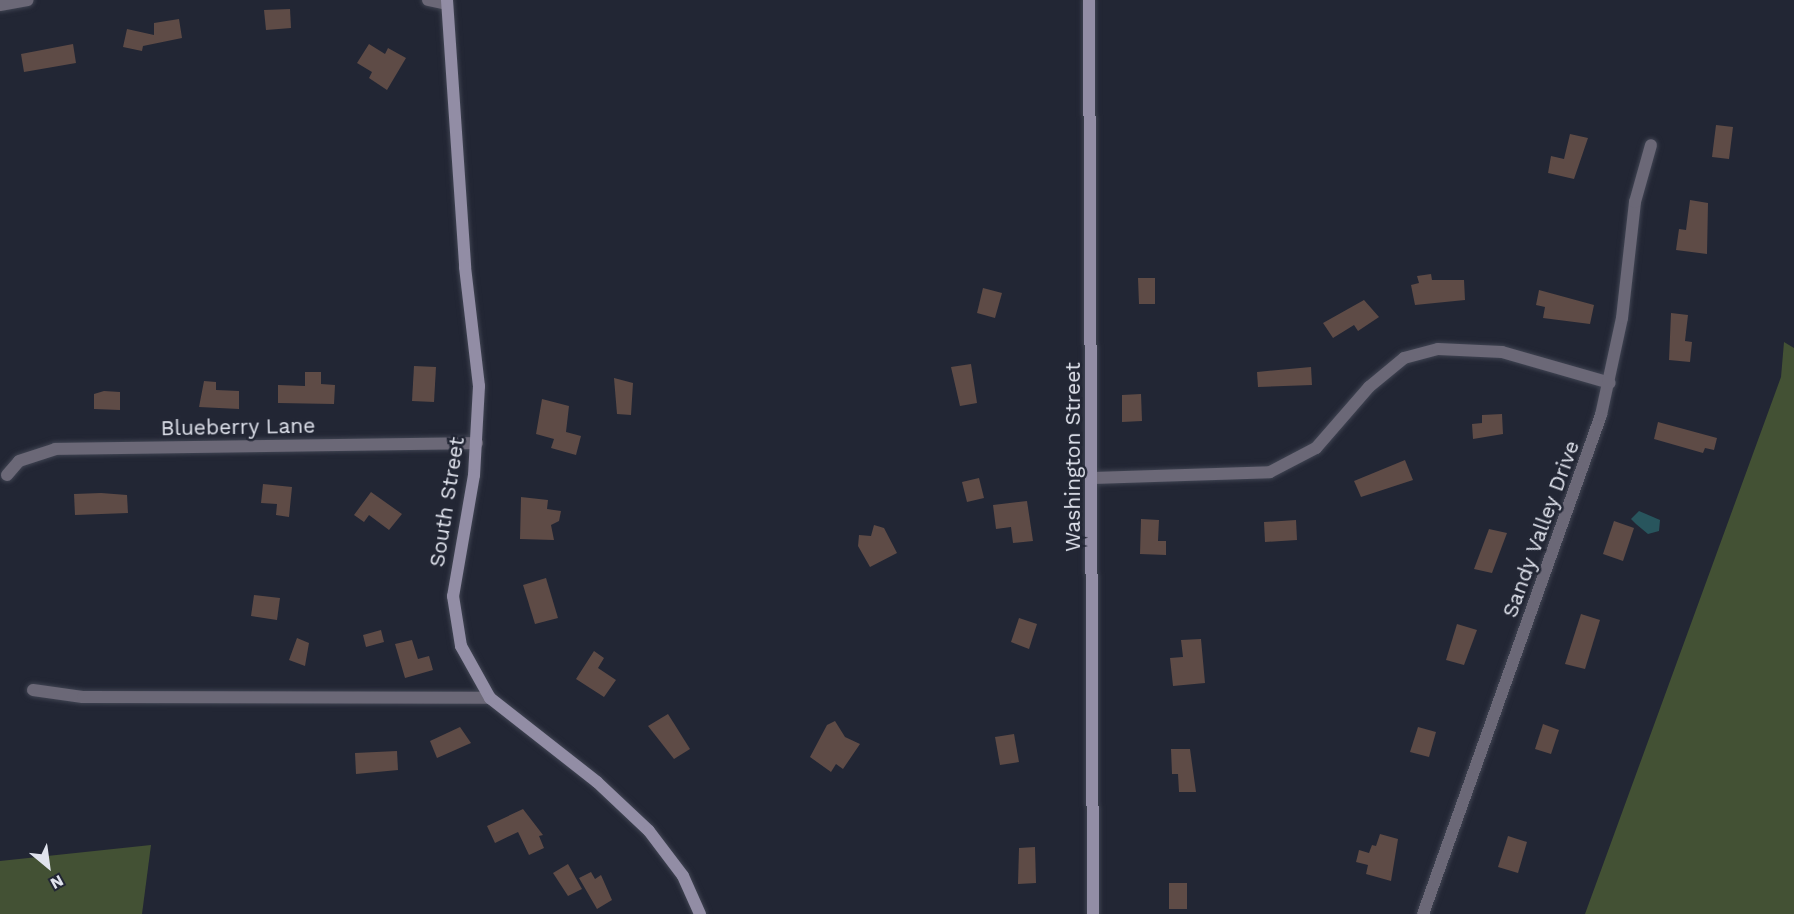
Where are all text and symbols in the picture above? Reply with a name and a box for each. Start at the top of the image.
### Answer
street label: Washington Street [1060,362,1086,552]
street label: Blueberry Lane [160,413,316,441]
street label: South Street [424,435,470,569]
street label: Sandy Valley Drive [1497,436,1585,622]
north arrow [18,836,78,896]
text: N [47,871,67,893]

